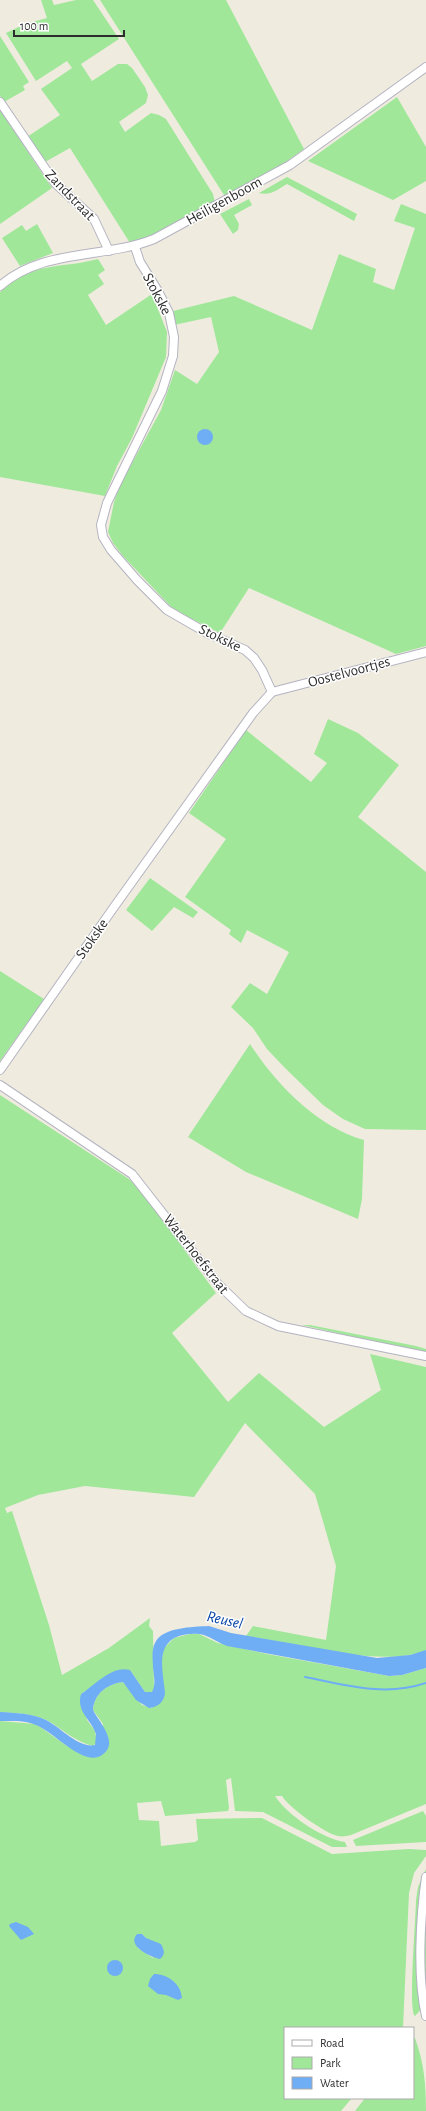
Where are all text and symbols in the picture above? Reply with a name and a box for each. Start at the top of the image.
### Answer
scale bar [14,12,124,38]
text: 100 m [20,20,48,32]
street label: Zandstraat [42,167,98,223]
street label: Heiligenboom [184,174,264,228]
street label: Stokske [140,271,174,317]
street label: Stokske [197,621,244,655]
street label: Oostelvoortjes [306,654,392,690]
street label: Stokske [73,916,111,962]
street label: Waterhoefstraat [160,1211,232,1297]
water label: Reusel [205,1608,245,1632]
legend [284,2027,414,2099]
text: Road [320,2037,344,2049]
text: Park [320,2057,341,2069]
text: Water [320,2077,349,2089]

